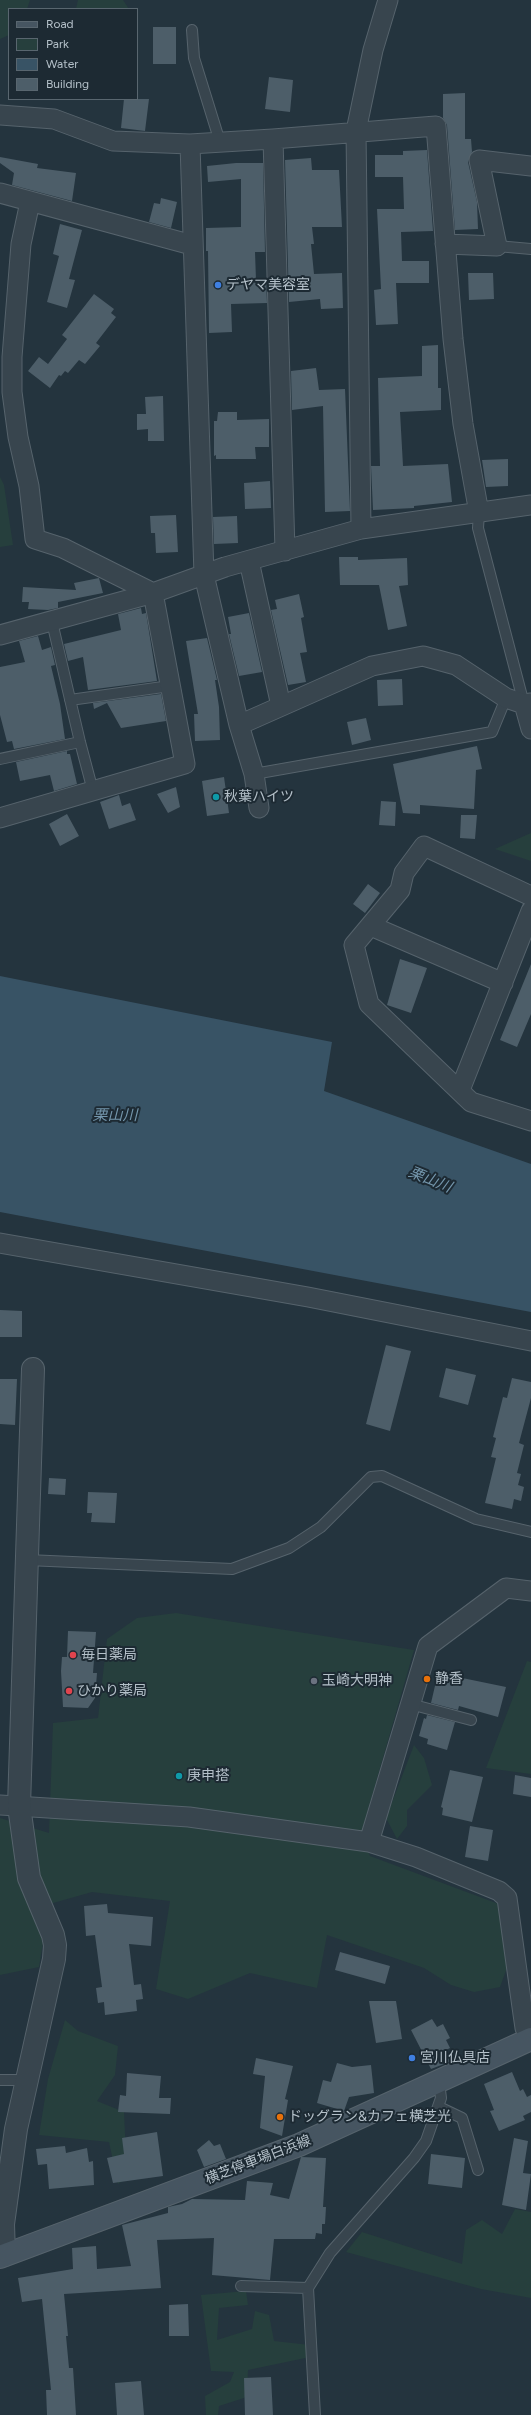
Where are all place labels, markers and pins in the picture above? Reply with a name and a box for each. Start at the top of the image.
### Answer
place label: デヤマ美容室 [226,277,310,293]
marker: デヤマ美容室 [213,280,223,290]
place label: 秋葉ハイツ [224,789,294,805]
marker: 秋葉ハイツ [211,792,221,802]
place label: 毎日薬局 [81,1647,137,1663]
marker: 毎日薬局 [68,1650,78,1660]
place label: 静香 [435,1671,463,1687]
place label: 玉崎大明神 [322,1673,392,1689]
marker: 静香 [422,1674,432,1684]
marker: 玉崎大明神 [309,1676,319,1686]
place label: ひかり薬局 [77,1683,147,1699]
marker: ひかり薬局 [64,1686,74,1696]
place label: 庚申搭 [187,1768,229,1784]
marker: 庚申搭 [174,1771,184,1781]
place label: 宮川仏具店 [420,2050,490,2066]
marker: 宮川仏具店 [407,2053,417,2063]
place label: ドッグラン&カフェ横芝光 [288,2109,451,2125]
marker: ドッグラン&カフェ横芝光 [275,2112,285,2122]

